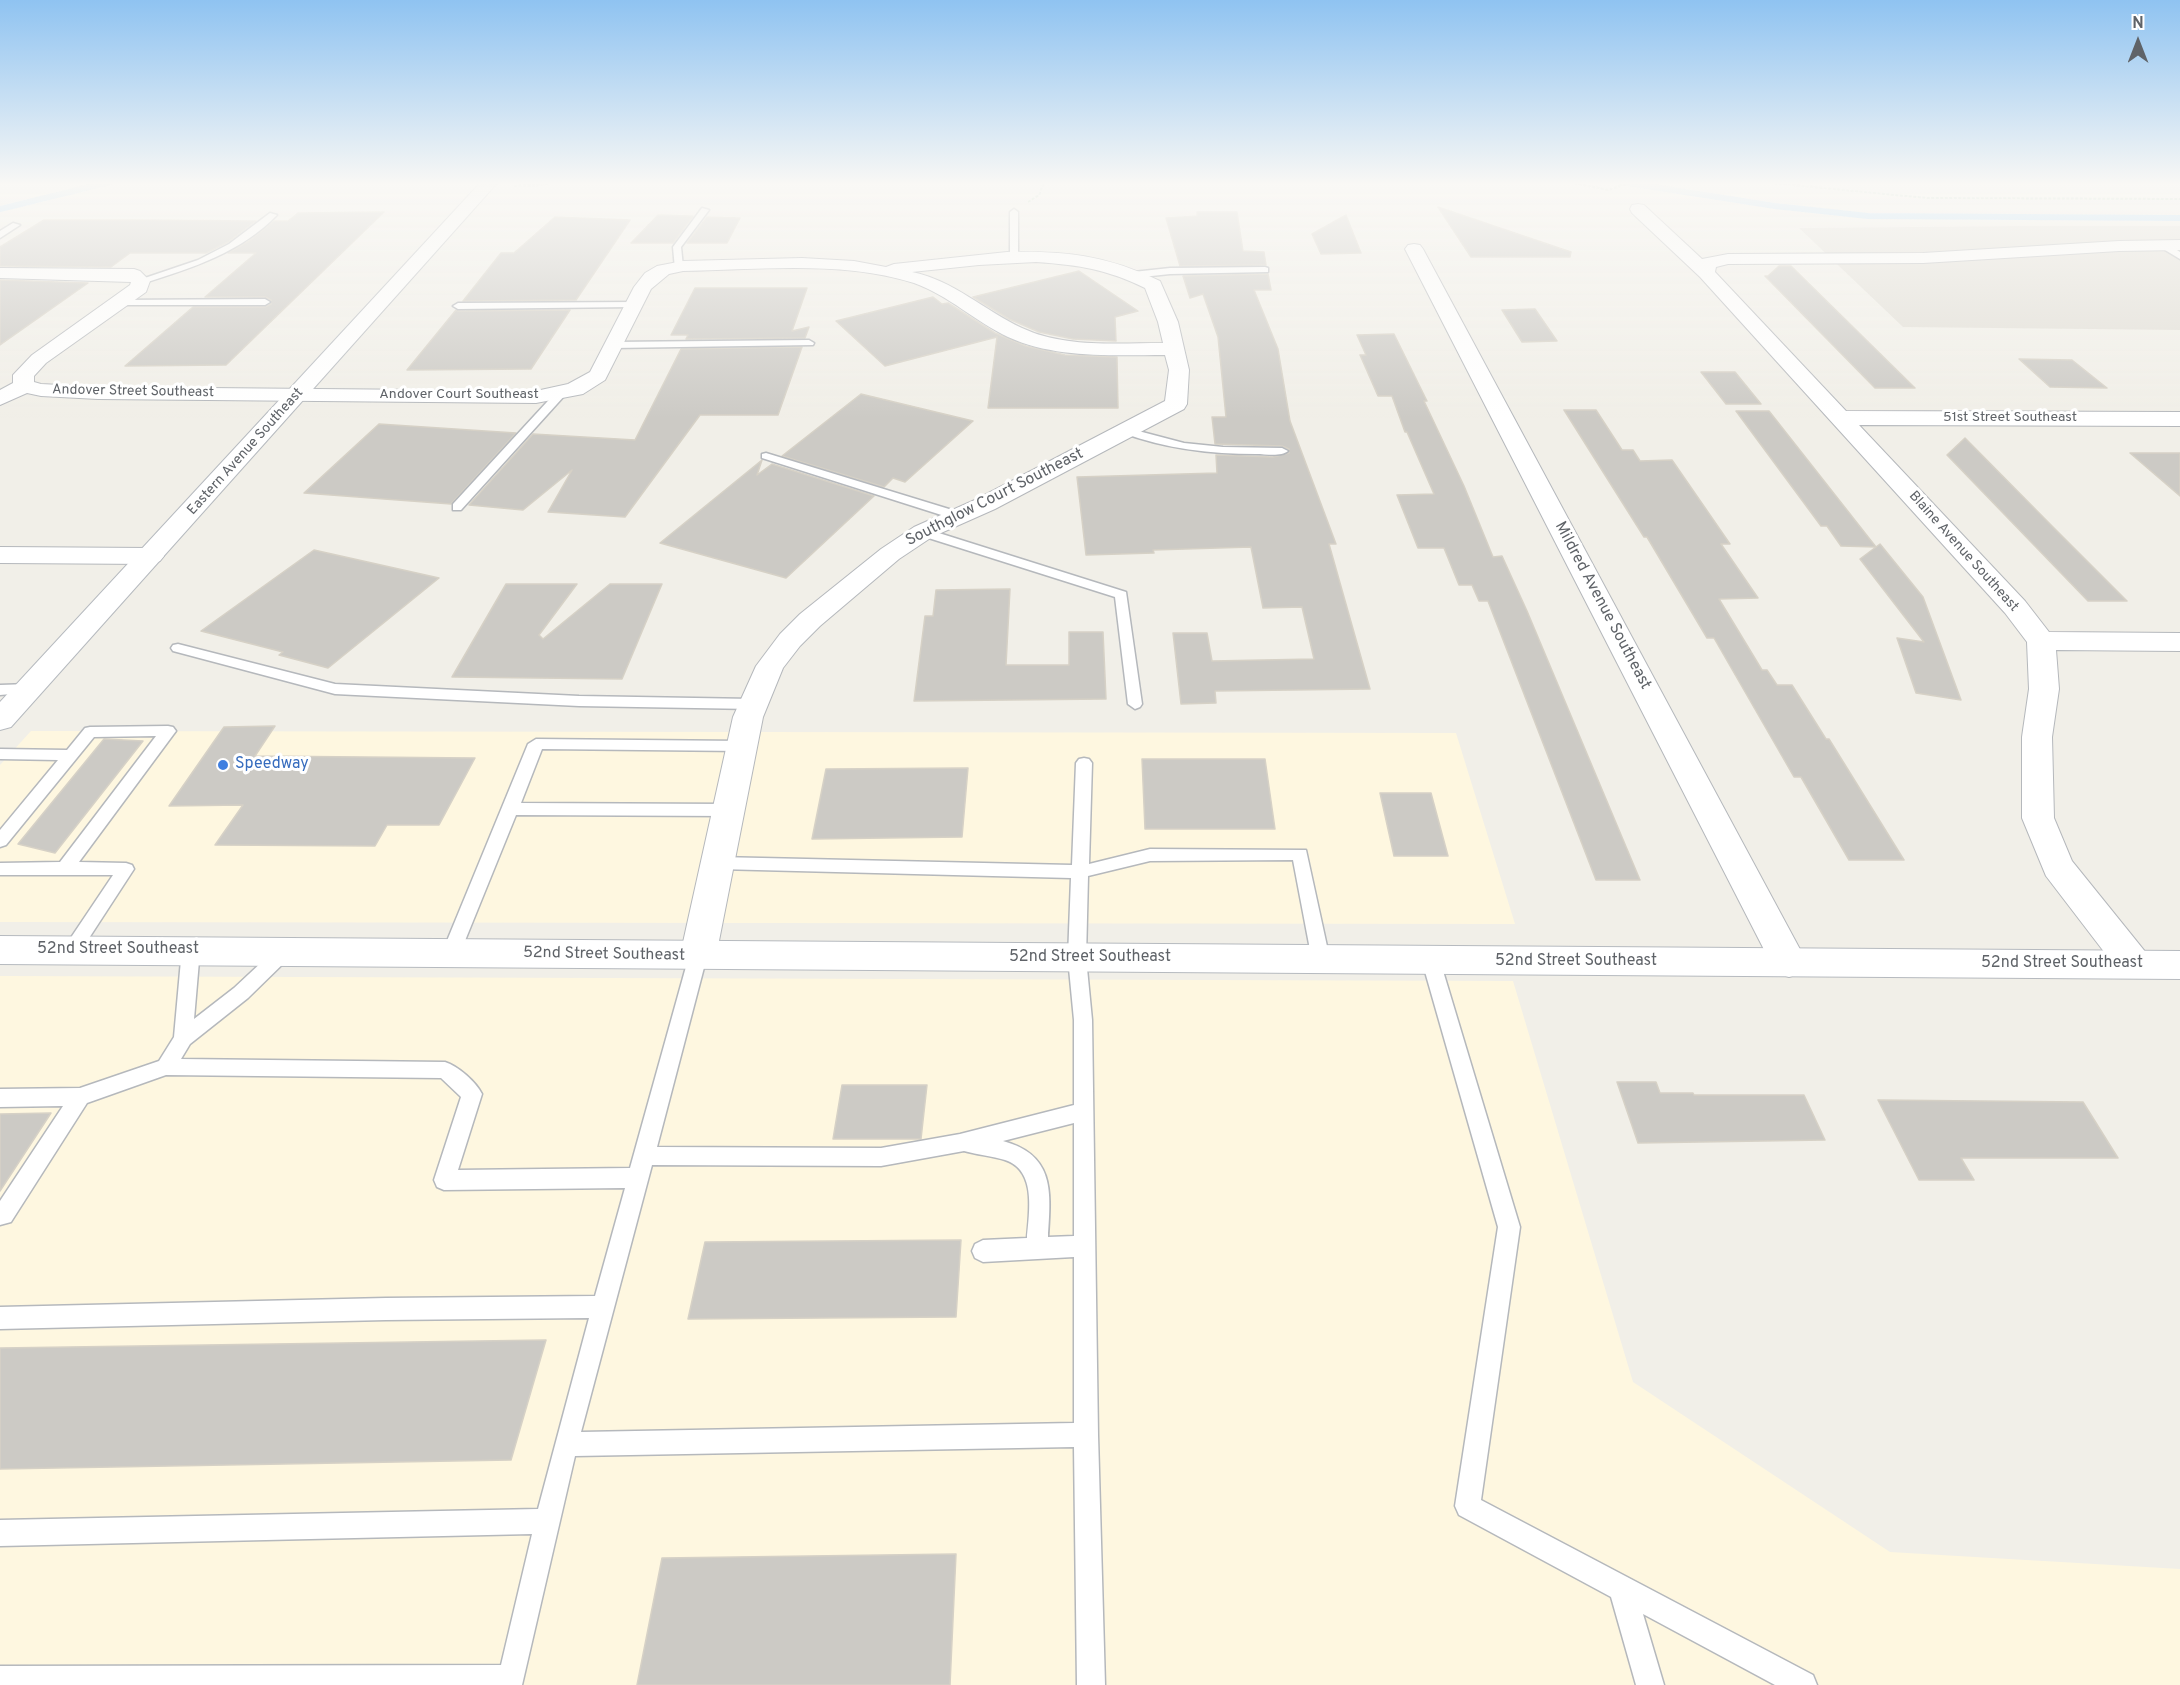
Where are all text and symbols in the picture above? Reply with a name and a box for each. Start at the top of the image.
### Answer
north arrow [2108,12,2168,72]
text: N [2132,14,2144,34]
street label: Andover Street Southeast [52,382,214,402]
street label: Eastern Avenue Southeast [185,385,307,519]
street label: Andover Court Southeast [379,387,539,403]
street label: 51st Street Southeast [1943,410,2077,426]
street label: Southglow Court Southeast [903,445,1087,551]
street label: Blaine Avenue Southeast [1904,488,2022,616]
street label: Mildred Avenue Southeast [1550,519,1654,693]
place label: Speedway [235,755,309,775]
marker: Speedway [216,758,230,772]
street label: 52nd Street Southeast [37,940,199,960]
street label: 52nd Street Southeast [523,944,685,966]
street label: 52nd Street Southeast [1009,948,1171,968]
street label: 52nd Street Southeast [1495,952,1657,972]
street label: 52nd Street Southeast [1981,954,2143,974]

